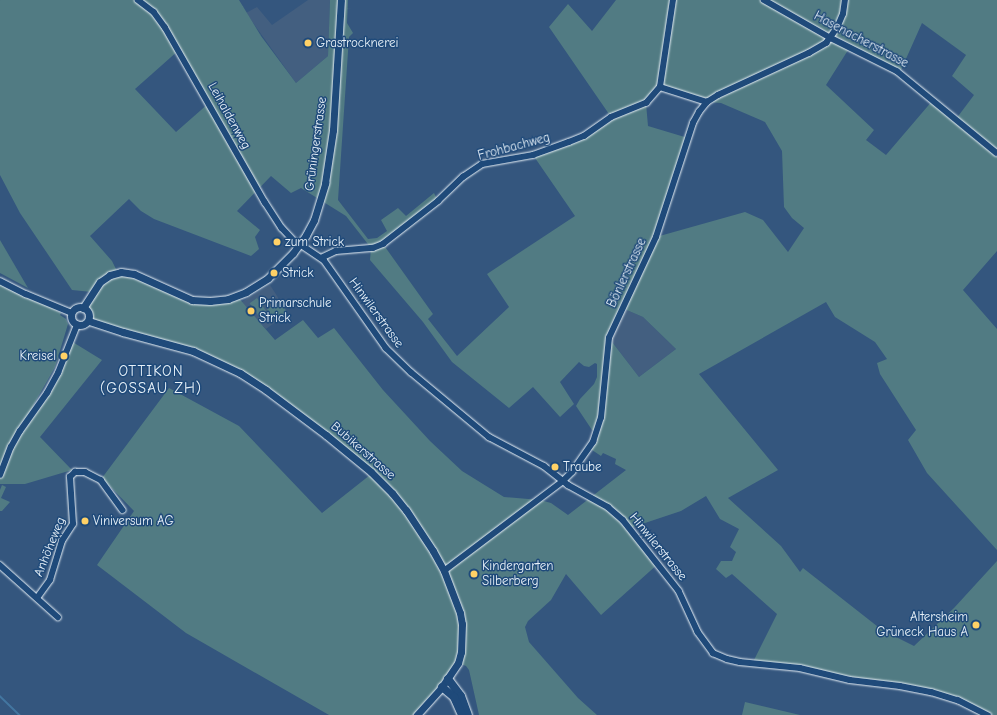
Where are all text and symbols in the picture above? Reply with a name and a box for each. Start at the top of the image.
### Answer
street label: Hasenacherstrasse [811,9,911,71]
place label: Grastrocknerei [316,35,399,51]
marker: Grastrocknerei [303,38,313,48]
street label: Leihaldenweg [204,80,254,152]
street label: Grüningerstrasse [302,96,330,192]
street label: Frohbachweg [476,130,552,164]
place label: zum Strick [285,234,344,250]
street label: Bönlerstrasse [604,236,650,310]
marker: zum Strick [272,237,282,247]
place label: Strick [282,265,314,281]
marker: Strick [269,268,279,278]
street label: Hinwilerstrasse [345,275,407,351]
place label: Primarschule Strick [259,296,332,327]
marker: Primarschule Strick [246,306,256,316]
place label: Kreisel [20,348,56,364]
marker: Kreisel [59,351,69,361]
district label: OTTIKON (GOSSAU ZH) [100,362,202,397]
street label: Bubikerstrasse [328,419,398,483]
place label: Traube [563,459,602,475]
marker: Traube [550,462,560,472]
street label: Hinwilerstrasse [626,510,690,584]
place label: Viniversum AG [93,513,174,529]
street label: Anhöheweg [31,515,69,579]
marker: Viniversum AG [80,516,90,526]
place label: Kindergarten Silberberg [482,559,553,590]
marker: Kindergarten Silberberg [469,569,479,579]
place label: Altersheim Grüneck Haus A [876,610,968,641]
marker: Altersheim Grüneck Haus A [971,620,981,630]

